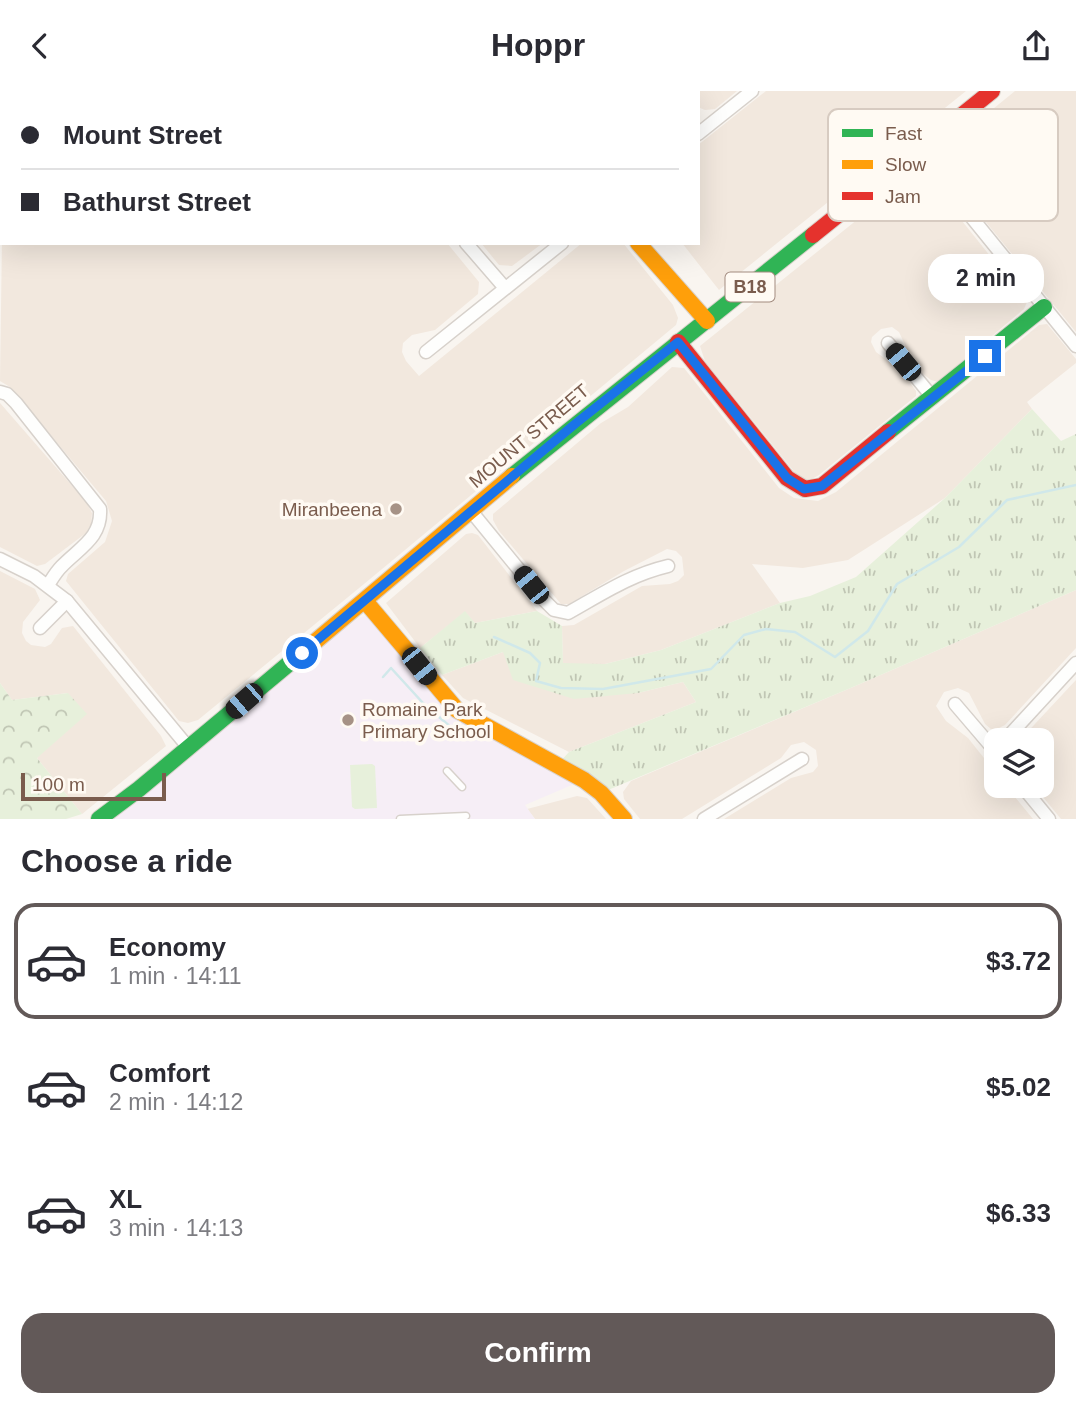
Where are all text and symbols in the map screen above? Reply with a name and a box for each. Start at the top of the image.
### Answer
icon: back [21,27,59,65]
text: Hoppr [491,27,585,63]
icon: share [1017,27,1055,65]
legend [828,109,1058,221]
text: Mount Street [63,120,222,150]
text: Fast [885,123,923,144]
text: Slow [885,154,926,175]
text: Jam [885,186,921,207]
text: Bathurst Street [63,187,251,217]
callout: 2 min [927,254,1043,303]
text: 2 min [956,265,1016,291]
road number: B18 [726,273,774,301]
car [882,339,925,385]
route end [969,340,1001,372]
street label: MOUNT STREET [465,380,593,492]
place label: Miranbeena [282,499,382,520]
marker: Miranbeena [388,501,404,517]
car [510,562,553,608]
route start [286,637,318,669]
car [398,643,441,689]
car [222,679,267,723]
place label: Romaine Park Primary School [362,699,491,742]
marker: Romaine Park Primary School [340,712,356,728]
map controls [984,728,1054,798]
button: layers [984,728,1054,798]
scale bar [21,770,166,802]
text: 100 m [32,774,85,795]
text: Choose a ride [21,843,233,879]
icon: car [25,930,88,993]
text: Economy [109,932,226,962]
text: $3.72 [986,946,1051,976]
text: 1 min · 14:11 [109,963,242,989]
icon: car [25,1056,88,1119]
text: Comfort [109,1058,210,1088]
text: $5.02 [986,1072,1051,1102]
text: 2 min · 14:12 [109,1089,243,1115]
icon: car [25,1182,88,1245]
text: XL [109,1184,142,1214]
text: $6.33 [986,1198,1051,1228]
text: 3 min · 14:13 [109,1215,243,1241]
button: Confirm [21,1313,1055,1393]

